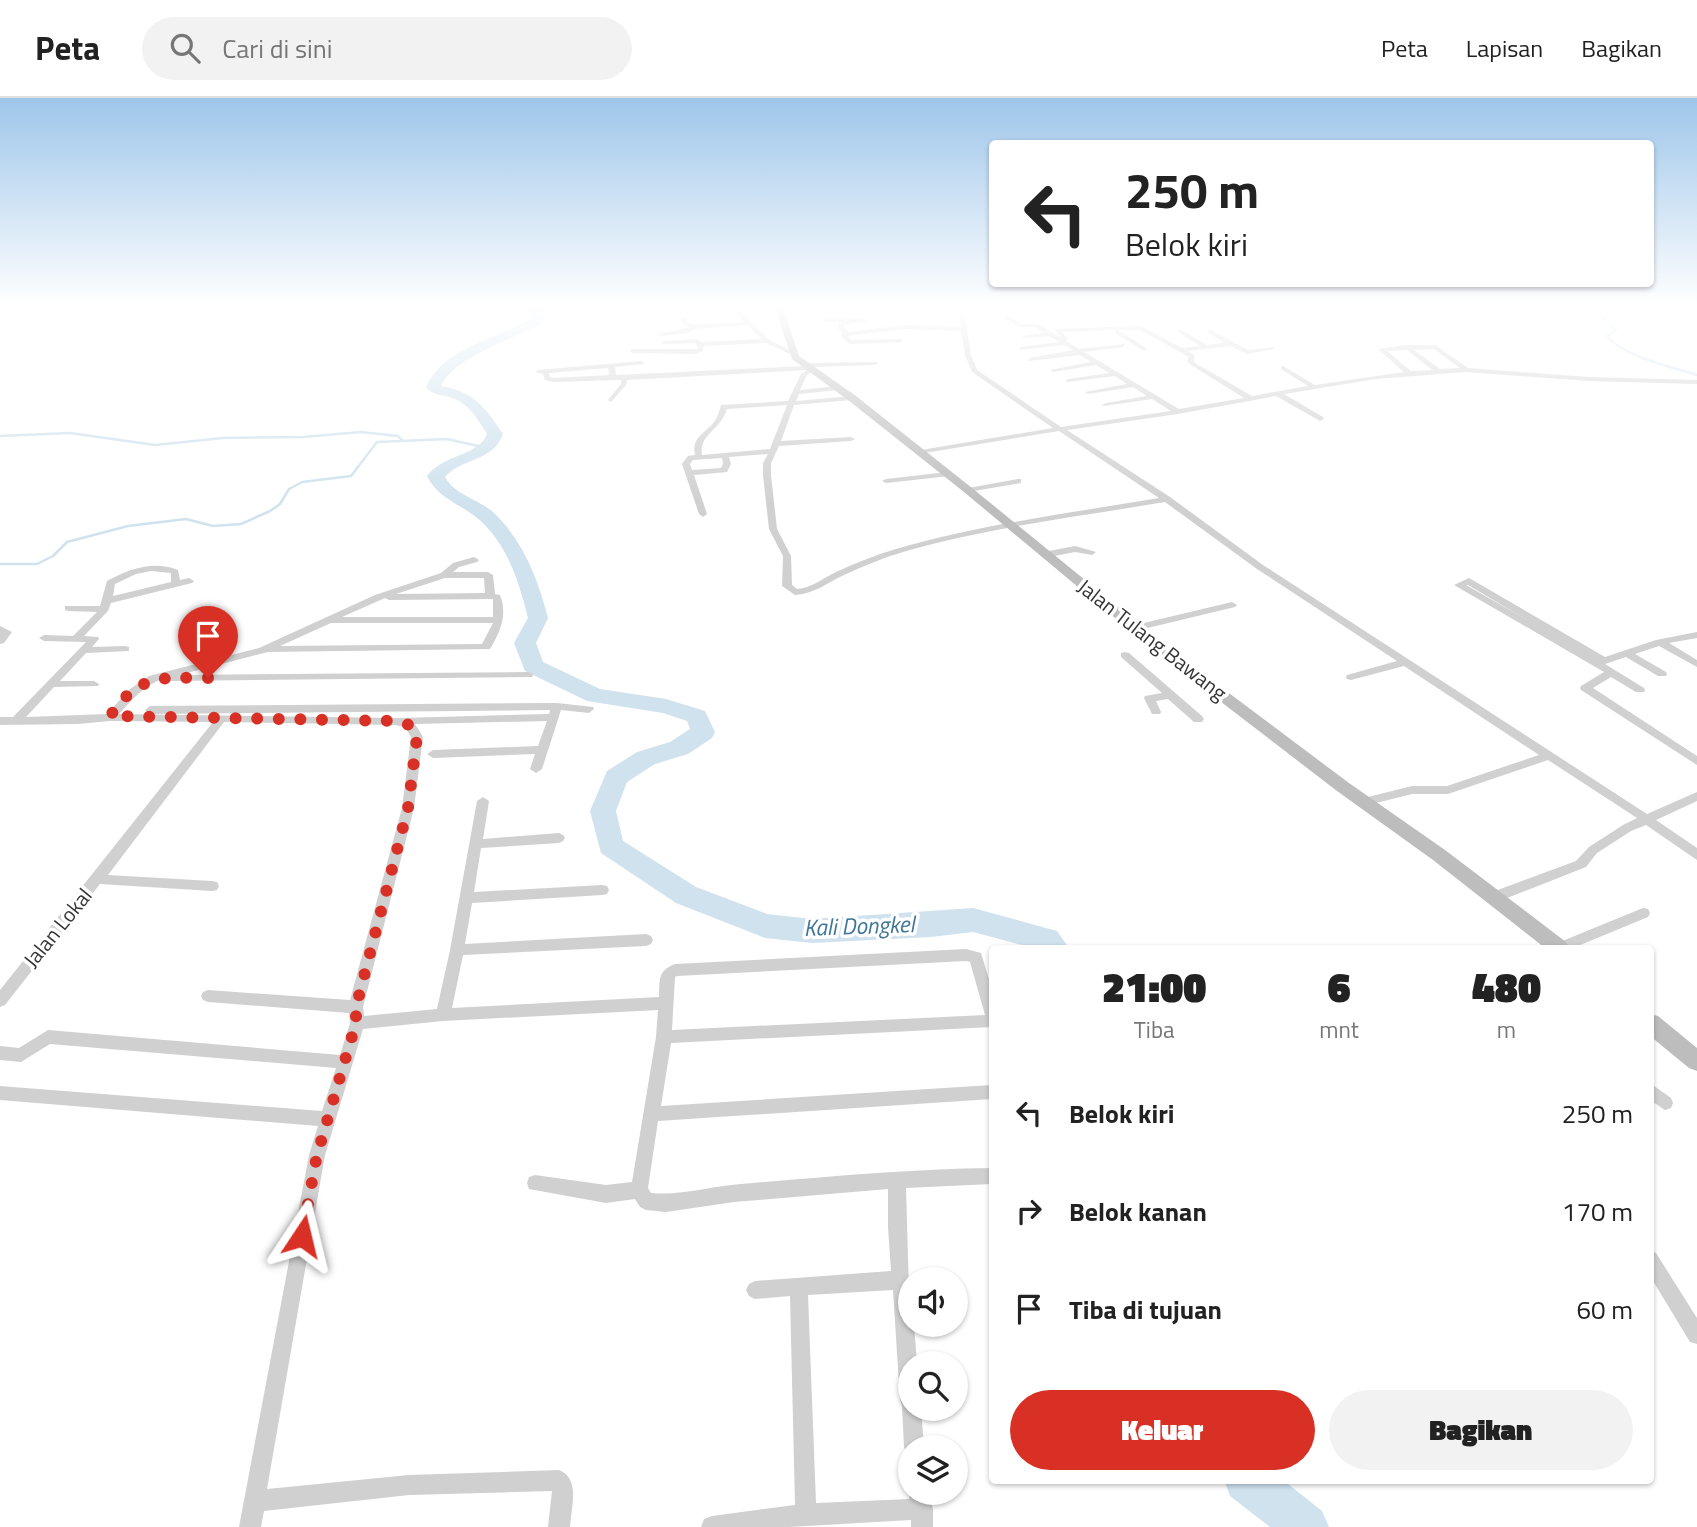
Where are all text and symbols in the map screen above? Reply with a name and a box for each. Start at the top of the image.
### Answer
search box [142,17,632,80]
text: Peta [35,23,100,73]
icon: search [166,29,204,67]
text: Cari di sini [222,29,332,68]
text: Peta [1381,30,1428,66]
text: Lapisan [1466,30,1543,66]
text: Bagikan [1581,30,1662,66]
text: 250 m [1125,152,1259,227]
icon: left [1010,168,1101,259]
text: Belok kiri [1125,220,1248,268]
street label: Jalan Tulang Bawang [1071,571,1234,708]
pin [178,606,238,678]
icon: arrive [189,617,227,655]
street label: Jalan Lokal [15,881,99,974]
water label: Kali Dongkel [803,906,918,945]
text: 21:00 [1102,954,1206,1018]
text: 6 [1328,954,1351,1018]
text: 480 [1472,954,1541,1018]
text: Tiba [1134,1012,1175,1047]
text: mnt [1319,1012,1359,1047]
text: m [1497,1012,1516,1047]
icon: left [1010,1094,1048,1132]
text: Belok kiri [1069,1094,1175,1133]
text: 250 m [1562,1094,1633,1133]
icon: right [1010,1192,1048,1230]
text: Belok kanan [1069,1192,1207,1231]
text: 170 m [1562,1192,1633,1231]
position arrow [265,1199,339,1273]
map controls [898,1267,968,1505]
button: sound [898,1267,968,1337]
icon: arrive [1010,1290,1048,1328]
text: Tiba di tujuan [1069,1290,1222,1329]
text: 60 m [1576,1290,1633,1329]
button: search [898,1351,968,1421]
button: Keluar [1010,1390,1315,1470]
button: Bagikan [1329,1390,1633,1470]
button: layers [898,1435,968,1505]

